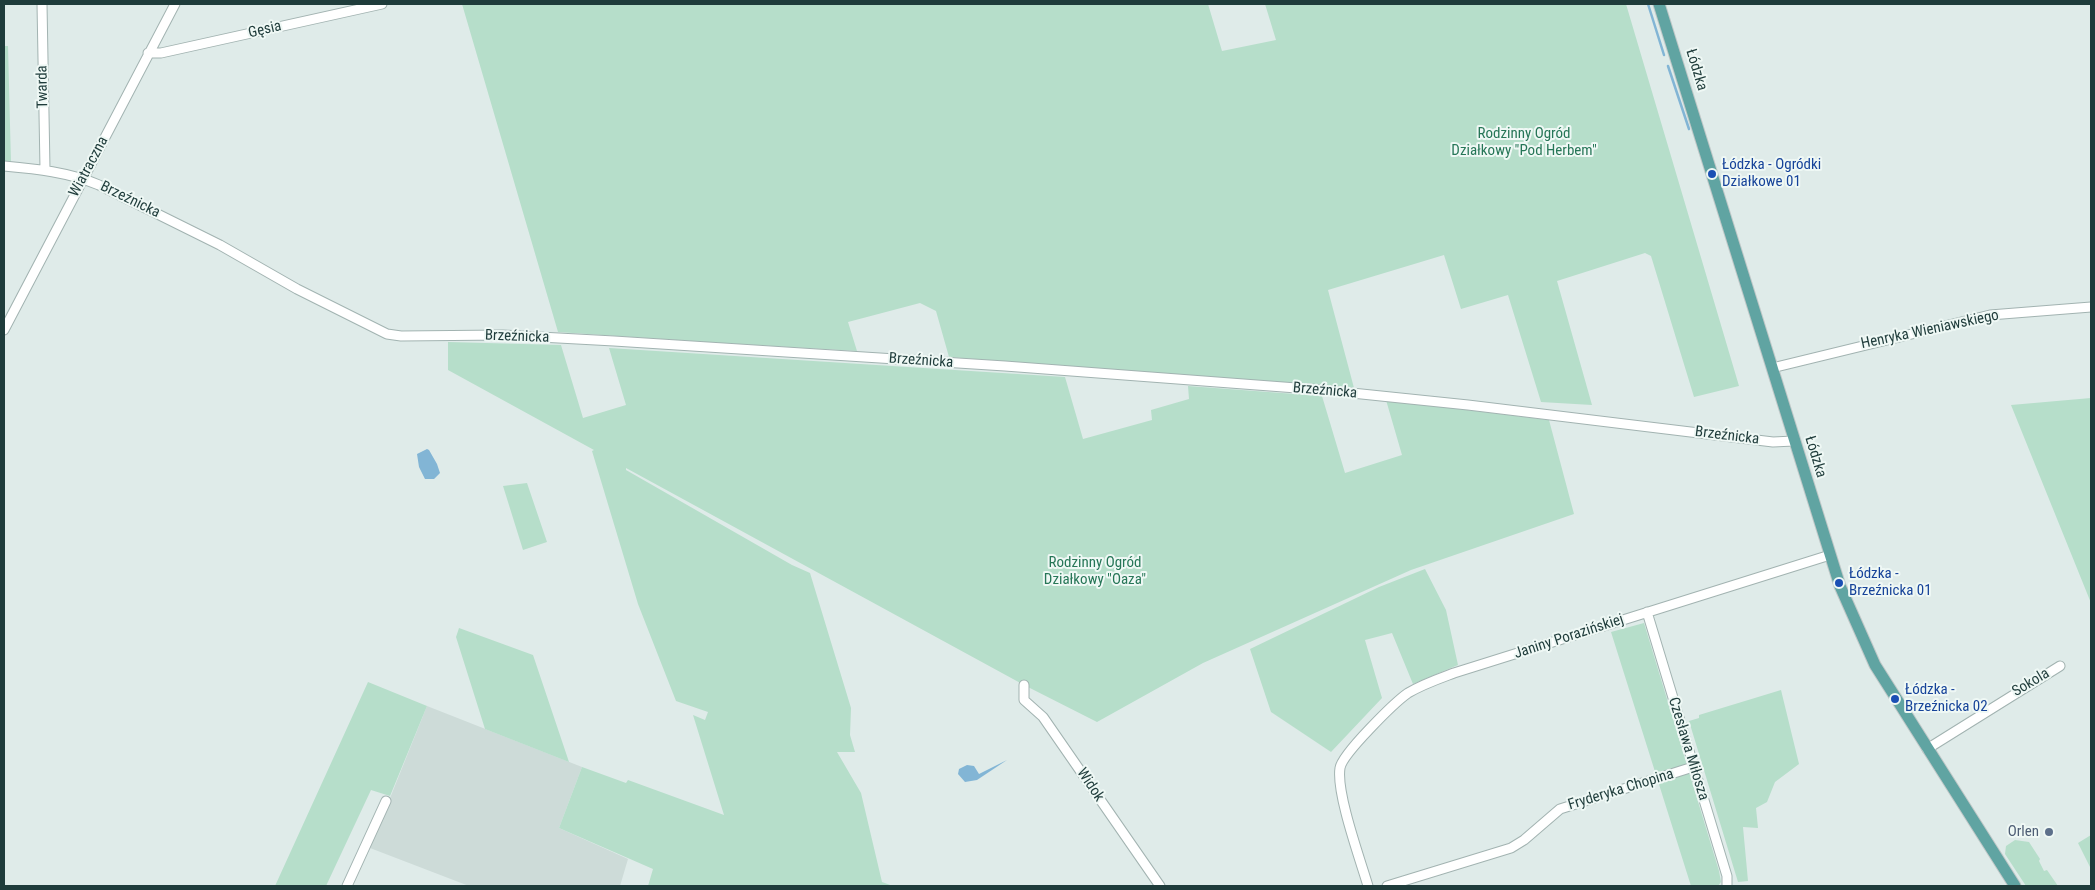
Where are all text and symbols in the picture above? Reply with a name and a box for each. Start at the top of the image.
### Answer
street label: Gęsia [247,17,283,43]
street label: Łódzka [1681,47,1711,93]
street label: Twarda [34,65,52,109]
park label: Rodzinny Ogród Działkowy "Pod Herbem" [1451,125,1597,160]
street label: Wiatraczna [66,134,112,200]
place label: Łódzka - Ogródki Działkowe 01 [1722,156,1821,191]
marker: Łódzka - Ogródki Działkowe 01 [1706,168,1718,180]
street label: Brzeźnicka [97,178,163,222]
street label: Henryka Wieniawskiego [1859,307,2001,353]
street label: Brzeźnicka [484,327,550,347]
street label: Brzeźnicka [888,350,954,372]
street label: Brzeźnicka [1292,379,1358,403]
street label: Brzeźnicka [1694,423,1760,449]
street label: Łódzka [1800,434,1830,480]
park label: Rodzinny Ogród Działkowy "Oaza" [1044,554,1146,589]
place label: Łódzka - Brzeźnicka 01 [1849,565,1932,600]
marker: Łódzka - Brzeźnicka 01 [1833,577,1845,589]
street label: Janiny Porazińskiej [1512,611,1626,663]
street label: Sokola [2009,665,2053,701]
place label: Łódzka - Brzeźnicka 02 [1905,681,1988,716]
marker: Łódzka - Brzeźnicka 02 [1889,693,1901,705]
street label: Czesława Miłosza [1664,695,1712,803]
street label: Widok [1072,765,1108,805]
street label: Fryderyka Chopina [1566,765,1676,815]
place label: Orlen [2008,823,2039,841]
marker: Orlen [2043,826,2055,838]

